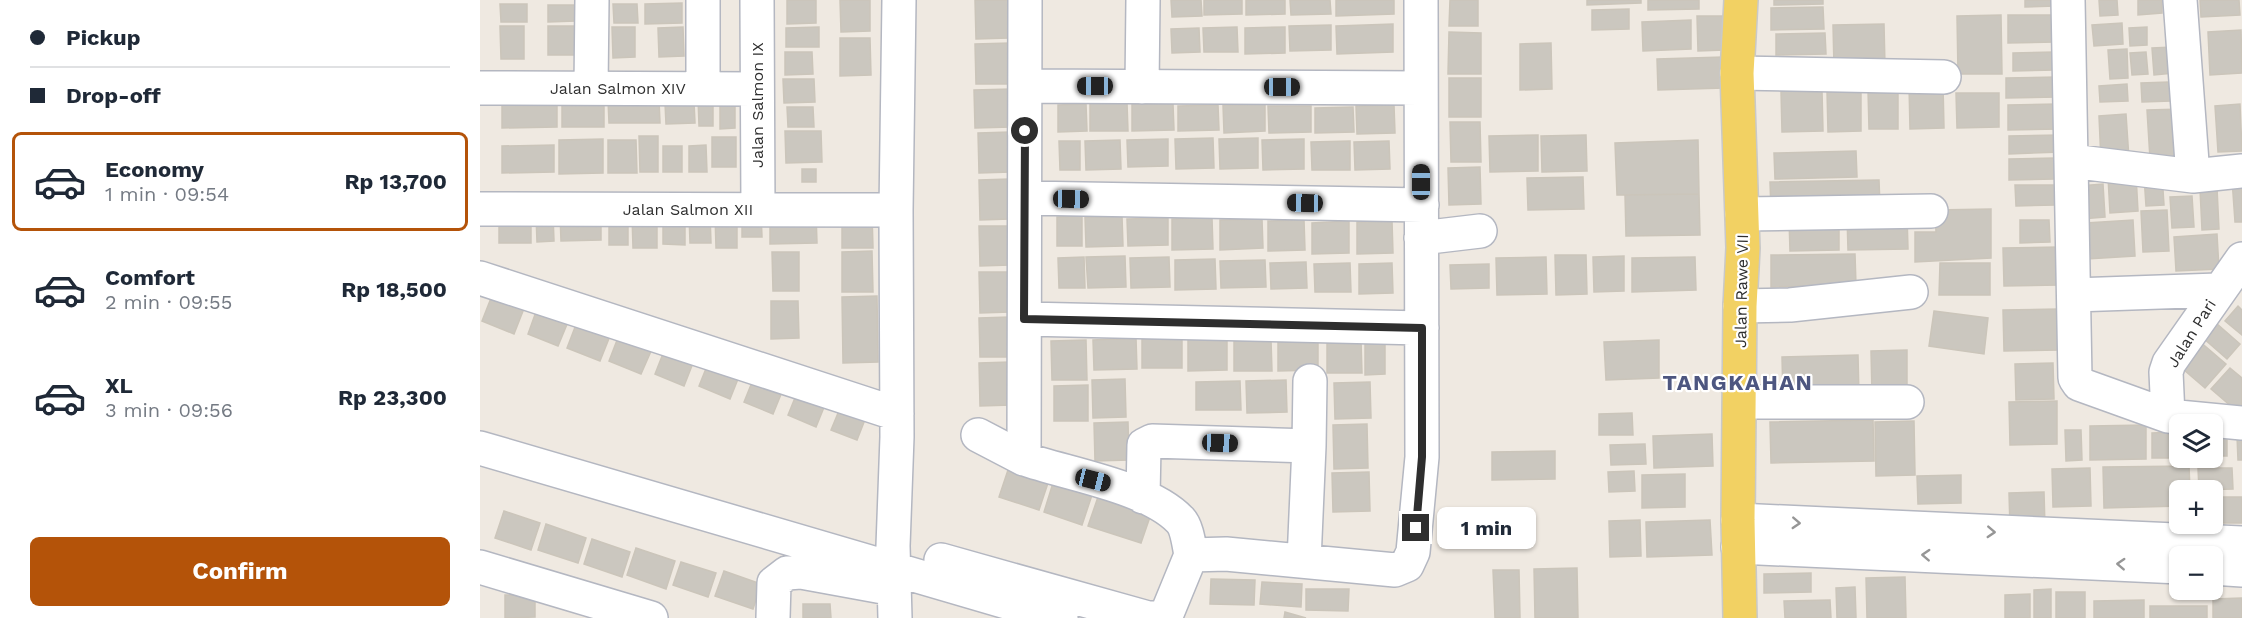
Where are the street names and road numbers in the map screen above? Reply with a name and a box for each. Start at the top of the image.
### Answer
street label: Jalan Salmon IX [748,42,767,168]
street label: Jalan Salmon XIV [550,79,686,98]
street label: Jalan Salmon XII [623,200,753,219]
street label: Jalan Rawe VII [1731,234,1752,348]
street label: Jalan Pari [2163,296,2220,371]

